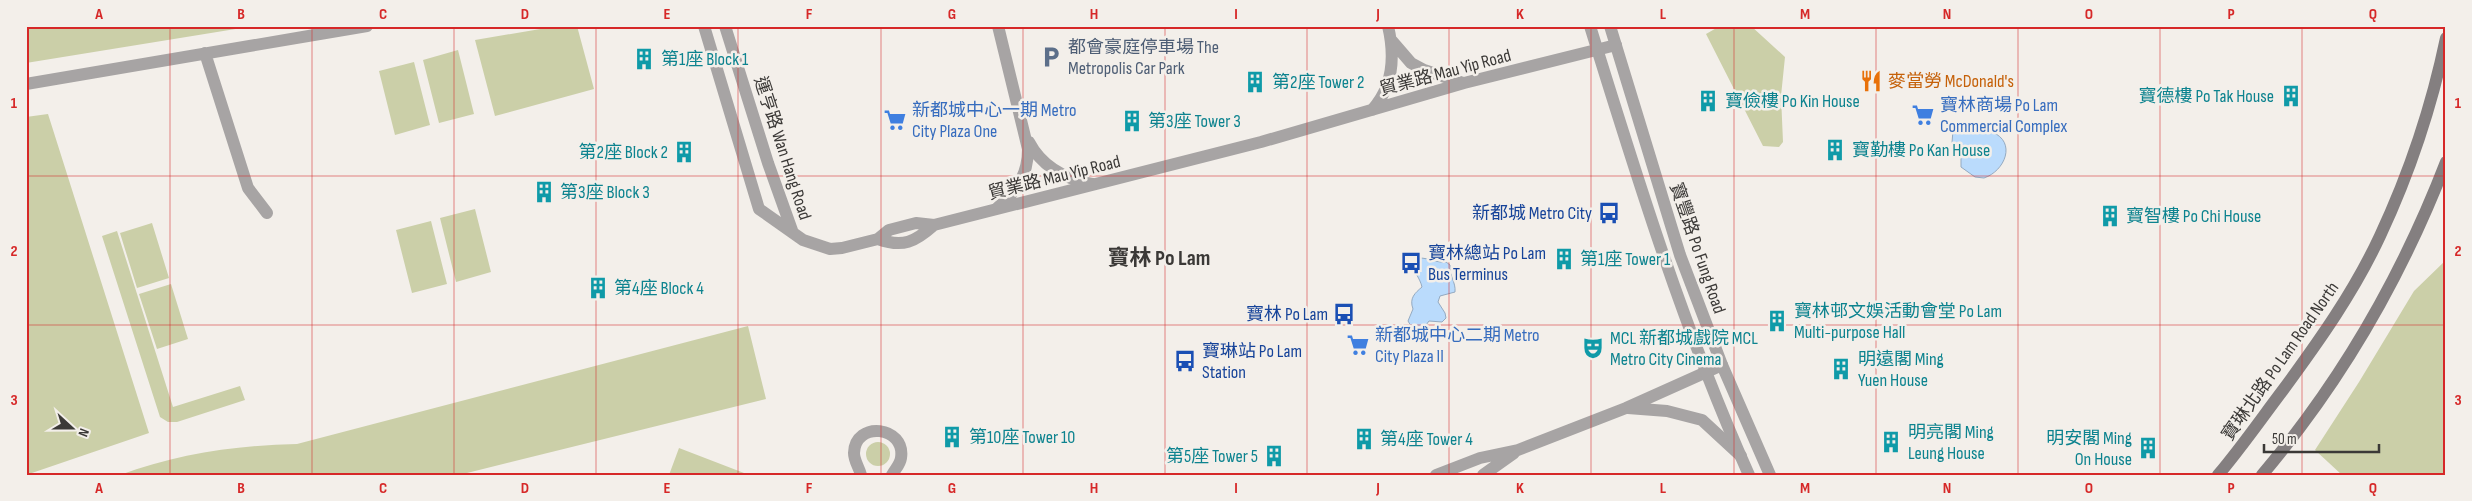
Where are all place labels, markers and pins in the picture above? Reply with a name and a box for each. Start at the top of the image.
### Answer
place label: 都會豪庭停車場 The Metropolis Car Park [1068,37,1219,79]
parking icon: 都會豪庭停車場 The Metropolis Car Park [1038,44,1064,70]
building icon: 第1座 Block 1 [631,46,657,72]
place label: 第1座 Block 1 [661,49,749,70]
restaurant icon: 麥當勞 McDonald's [1858,68,1884,94]
building icon: 第2座 Tower 2 [1242,69,1268,95]
place label: 麥當勞 McDonald's [1888,71,2014,92]
place label: 第2座 Tower 2 [1272,72,1365,93]
building icon: 寶德樓 Po Tak House [2278,83,2304,109]
place label: 寶德樓 Po Tak House [2139,86,2274,107]
building icon: 寶儉樓 Po Kin House [1695,88,1721,114]
place label: 寶儉樓 Po Kin House [1725,91,1860,112]
place label: 寶林商場 Po Lam Commercial Complex [1940,95,2067,137]
place label: 新都城中心一期 Metro City Plaza One [912,100,1077,142]
supermarket icon: 寶林商場 Po Lam Commercial Complex [1910,102,1936,128]
supermarket icon: 新都城中心一期 Metro City Plaza One [882,107,908,133]
building icon: 第3座 Tower 3 [1119,108,1145,134]
place label: 第3座 Tower 3 [1148,111,1241,132]
building icon: 寶勤樓 Po Kan House [1822,137,1848,163]
building icon: 第2座 Block 2 [671,139,697,165]
place label: 寶勤樓 Po Kan House [1852,140,1990,161]
place label: 第2座 Block 2 [579,142,668,163]
building icon: 第3座 Block 3 [531,179,557,205]
place label: 第3座 Block 3 [560,182,650,203]
bus stop icon: 新都城 Metro City [1596,200,1622,226]
place label: 新都城 Metro City [1472,203,1592,224]
building icon: 寶智樓 Po Chi House [2097,203,2123,229]
place label: 寶智樓 Po Chi House [2126,206,2261,227]
place label: 寶林總站 Po Lam Bus Terminus [1428,243,1546,285]
building icon: 第1座 Tower 1 [1551,246,1577,272]
place label: 第1座 Tower 1 [1580,249,1671,270]
bus stop icon: 寶林總站 Po Lam Bus Terminus [1398,250,1424,276]
building icon: 第4座 Block 4 [585,275,611,301]
place label: 第4座 Block 4 [614,278,704,299]
bus stop icon: 寶林 Po Lam [1331,301,1357,327]
place label: 寶林邨文娛活動會堂 Po Lam Multi-purpose Hall [1794,301,2002,343]
place label: 寶林 Po Lam [1246,304,1328,325]
building icon: 寶林邨文娛活動會堂 Po Lam Multi-purpose Hall [1764,308,1790,334]
place label: 新都城中心二期 Metro City Plaza II [1375,325,1540,367]
place label: MCL 新都城戲院 MCL Metro City Cinema [1610,328,1758,370]
supermarket icon: 新都城中心二期 Metro City Plaza II [1345,332,1371,358]
theatre icon: MCL 新都城戲院 MCL Metro City Cinema [1580,335,1606,361]
place label: 寶琳站 Po Lam Station [1202,341,1302,383]
bus stop icon: 寶琳站 Po Lam Station [1172,348,1198,374]
place label: 明遠閣 Ming Yuen House [1858,349,1944,391]
building icon: 明遠閣 Ming Yuen House [1828,356,1854,382]
place label: 明亮閣 Ming Leung House [1908,422,1994,464]
building icon: 第10座 Tower 10 [939,424,965,450]
building icon: 第4座 Tower 4 [1351,426,1377,452]
place label: 第10座 Tower 10 [969,427,1075,448]
place label: 明安閣 Ming On House [2046,428,2132,470]
place label: 第4座 Tower 4 [1380,429,1473,450]
building icon: 明亮閣 Ming Leung House [1878,429,1904,455]
building icon: 明安閣 Ming On House [2135,435,2161,461]
building icon: 第5座 Tower 5 [1261,443,1287,469]
place label: 第5座 Tower 5 [1166,446,1258,467]

